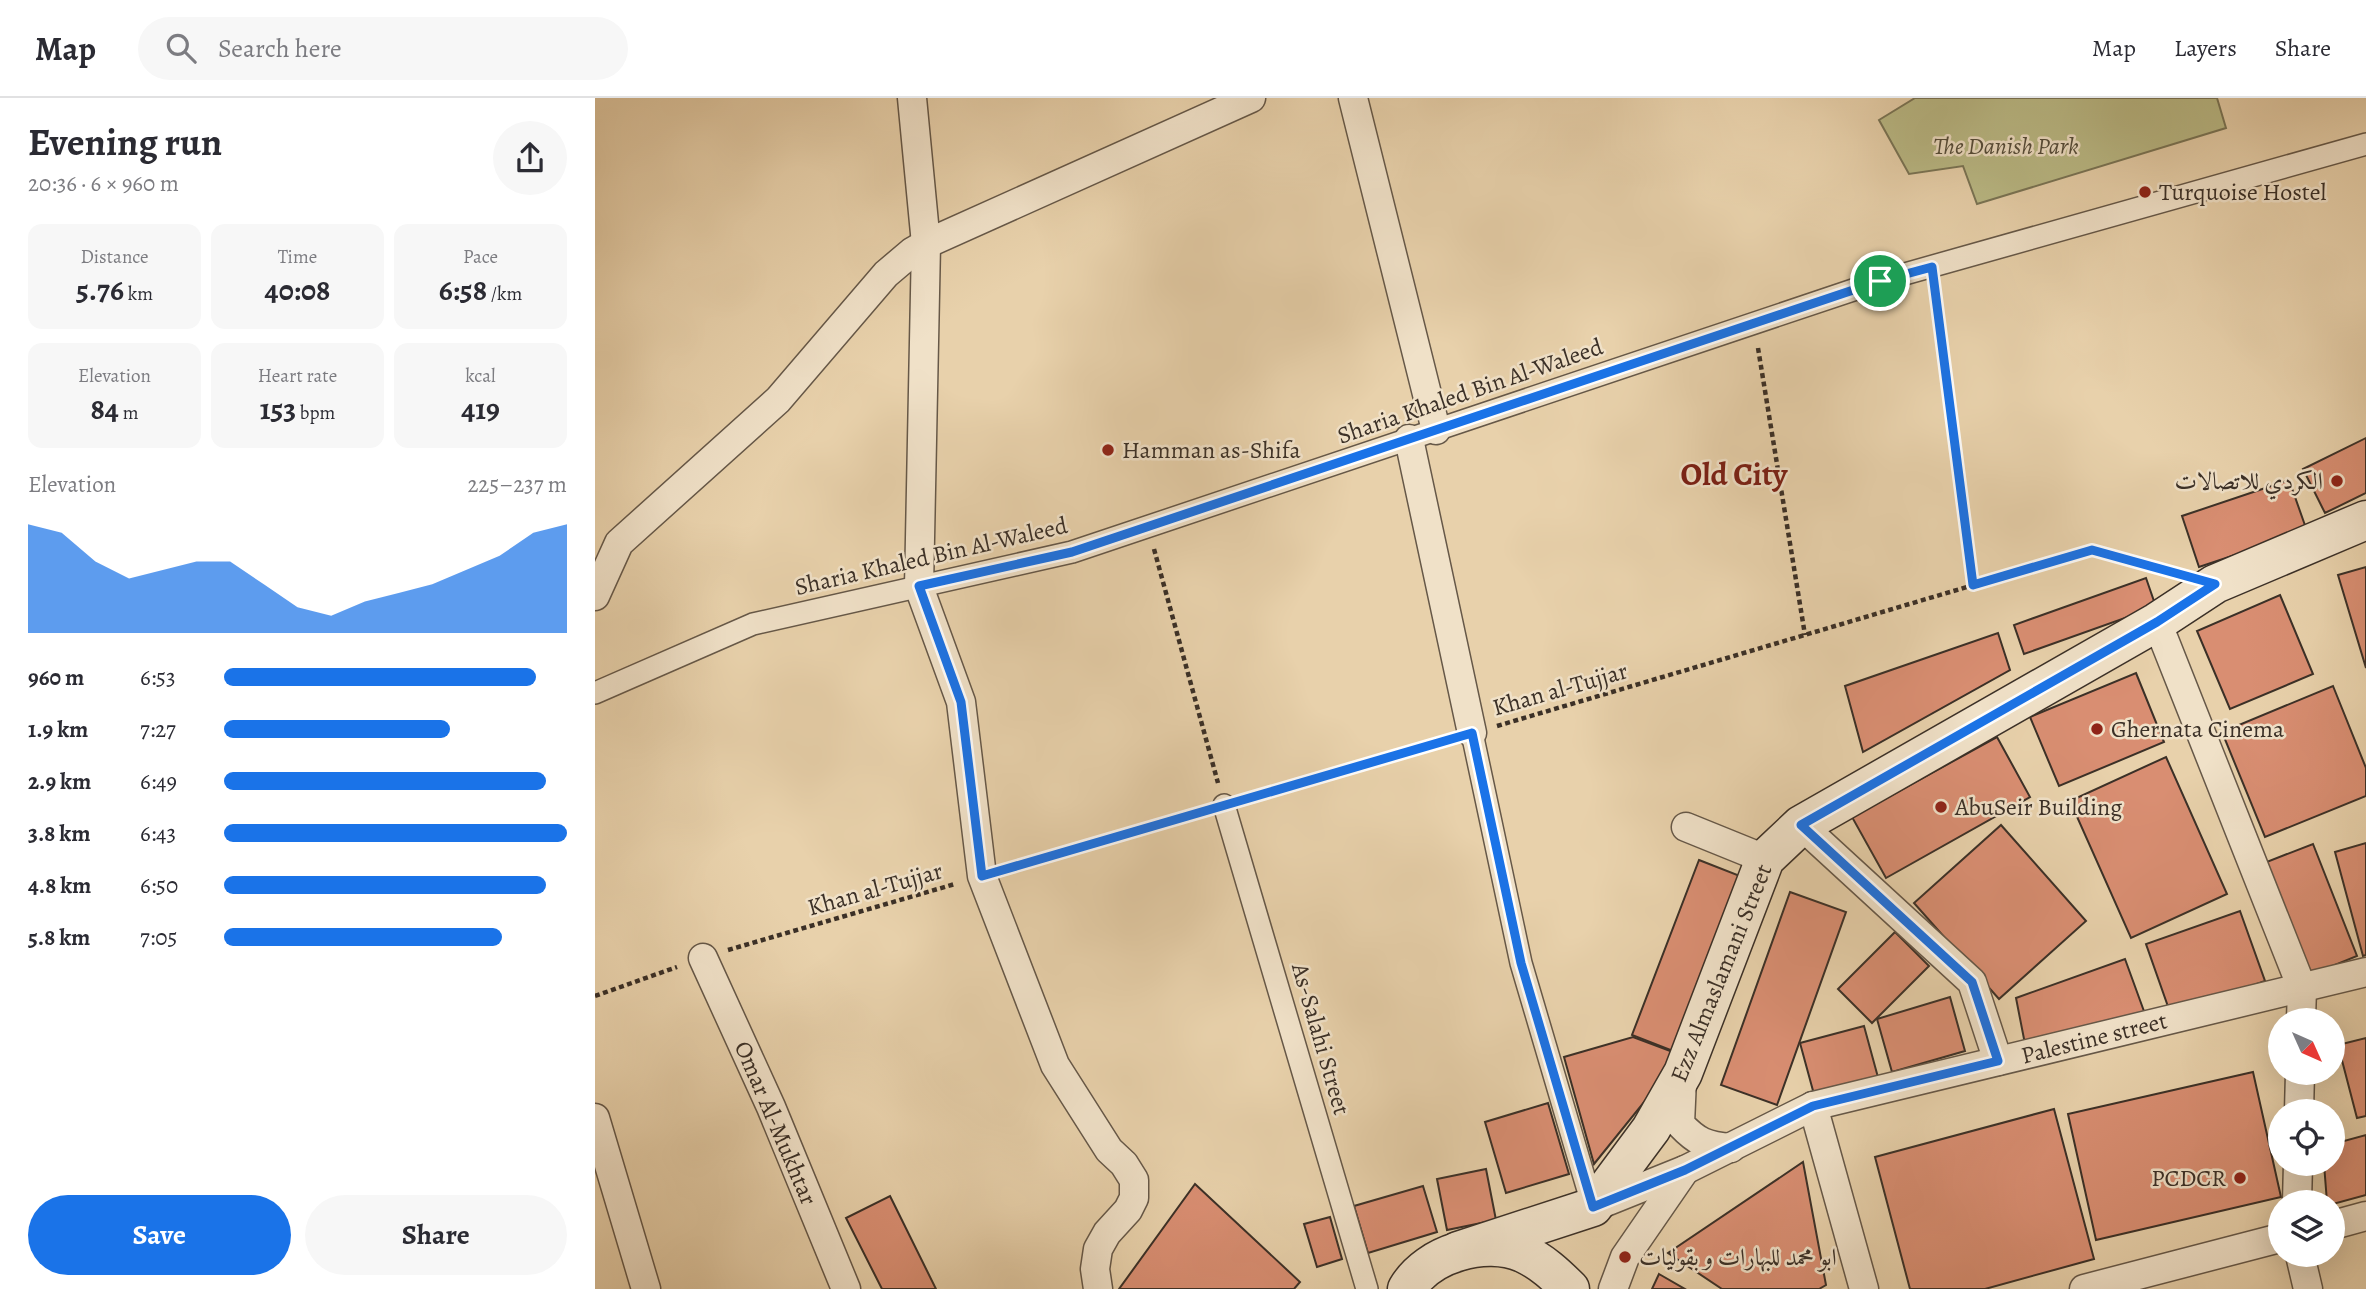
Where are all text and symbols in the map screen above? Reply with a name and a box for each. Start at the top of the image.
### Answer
search box [138,17,628,80]
text: Map [35,26,96,71]
icon: search [162,29,200,67]
text: Search here [218,31,342,66]
text: Map [2092,32,2136,64]
text: Layers [2174,32,2237,64]
text: Share [2275,32,2331,64]
text: Evening run [28,116,222,168]
button: share [493,121,567,195]
park label: The Danish Park [1933,130,2079,162]
text: 20:36 · 6 × 960 m [28,168,179,199]
place label: Turquoise Hostel [2159,176,2326,208]
marker: Turquoise Hostel [2137,184,2153,200]
text: Distance [80,244,149,270]
text: Time [278,244,317,270]
text: Pace [463,244,498,270]
pin [1850,251,1910,311]
icon: arrive [1861,262,1899,300]
text: 5.76 [76,270,124,310]
text: 40:08 [265,270,330,310]
text: 6:58 [439,270,487,310]
text: km [124,281,153,307]
text: /km [487,281,522,307]
street label: Sharia Khaled Bin Al-Waleed [1333,330,1607,452]
text: Elevation [78,363,151,389]
text: Heart rate [258,363,337,389]
text: kcal [465,363,496,389]
text: 84 [90,389,119,429]
text: 153 [260,389,296,429]
text: 419 [461,389,500,429]
text: m [119,400,139,426]
text: bpm [296,400,335,426]
place label: Hamman as-Shifa [1122,434,1302,466]
marker: Hamman as-Shifa [1100,442,1116,458]
district label: Old City [1681,452,1789,496]
place label: الكردي للاتصالات [2175,465,2323,500]
text: Elevation [28,469,116,500]
text: 225–237 m [467,469,567,500]
marker: الكردي للاتصالات [2329,473,2345,489]
street label: Sharia Khaled Bin Al-Waleed [792,509,1071,603]
street label: Khan al-Tujjar [1489,654,1631,724]
text: 960 m [28,662,84,693]
text: 6:53 [140,662,176,693]
place label: Ghernata Cinema [2111,713,2285,745]
text: 1.9 km [28,714,88,745]
text: 7:27 [140,714,176,745]
marker: Ghernata Cinema [2089,721,2105,737]
text: 2.9 km [28,766,91,797]
text: 6:49 [140,766,177,797]
place label: AbuSeir Building [1954,791,2122,823]
marker: AbuSeir Building [1933,799,1949,815]
text: 3.8 km [28,818,90,849]
text: 6:43 [140,818,176,849]
street label: Khan al-Tujjar [804,854,946,924]
street label: Ezz Almaslamani Street [1663,859,1779,1087]
text: 4.8 km [28,870,91,901]
text: 6:50 [140,870,178,901]
text: 5.8 km [28,922,90,953]
text: 7:05 [140,922,177,953]
street label: As-Salahi Street [1284,958,1358,1119]
street label: Palestine street [2018,1004,2170,1072]
north arrow [2268,1008,2345,1085]
map controls [2268,1008,2345,1267]
street label: Omar Al-Mukhtar [727,1036,825,1210]
button: locate [2268,1099,2345,1176]
place label: PCDCR [2151,1162,2226,1194]
marker: PCDCR [2232,1170,2248,1186]
button: layers [2268,1190,2345,1267]
button: Save [28,1195,291,1275]
button: Share [305,1195,567,1275]
place label: ابو محمد للبهارات و بقوليات [1639,1241,1837,1273]
marker: ابو محمد للبهارات و بقوليات [1617,1249,1633,1265]

